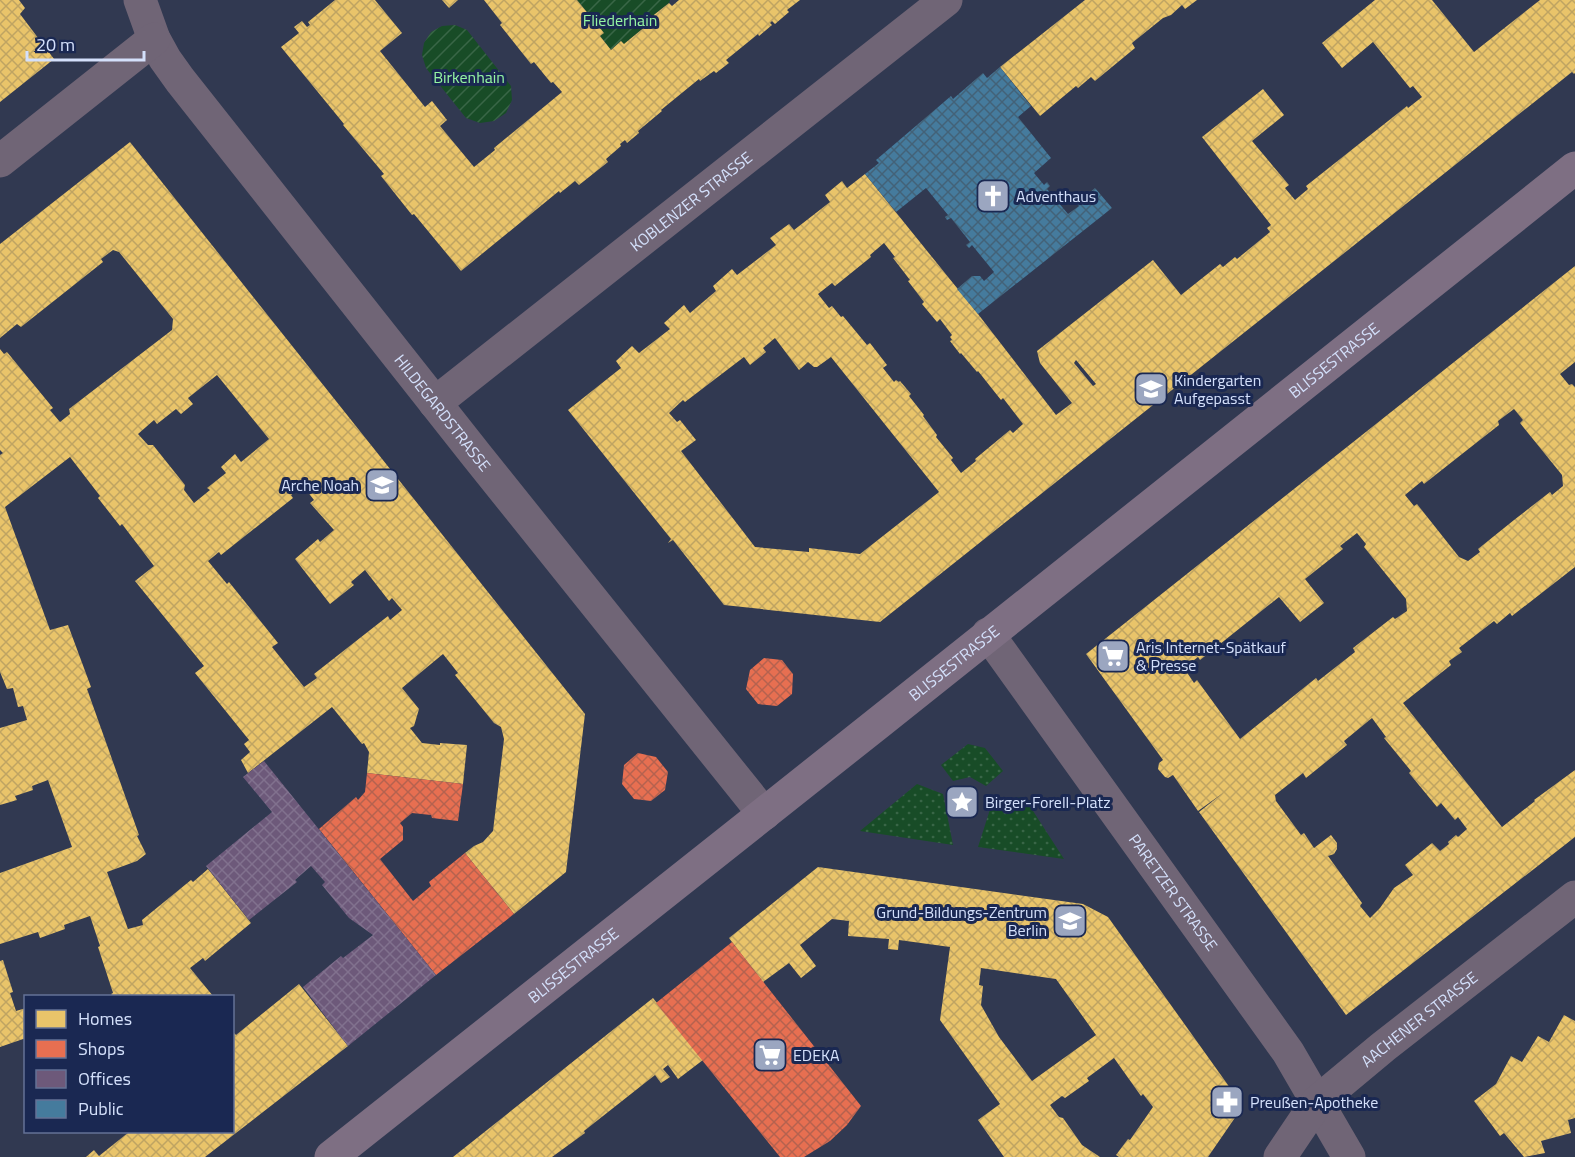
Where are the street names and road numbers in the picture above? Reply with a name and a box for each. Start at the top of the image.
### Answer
street label: KOBLENZER STRASSE [625,145,757,257]
street label: BLISSESTRASSE [1283,316,1385,404]
street label: HILDEGARDSTRASSE [389,349,497,477]
street label: BLISSESTRASSE [903,619,1004,707]
street label: PARETZER STRASSE [1123,829,1224,956]
street label: BLISSESTRASSE [522,921,624,1009]
street label: AACHENER STRASSE [1356,965,1483,1073]

